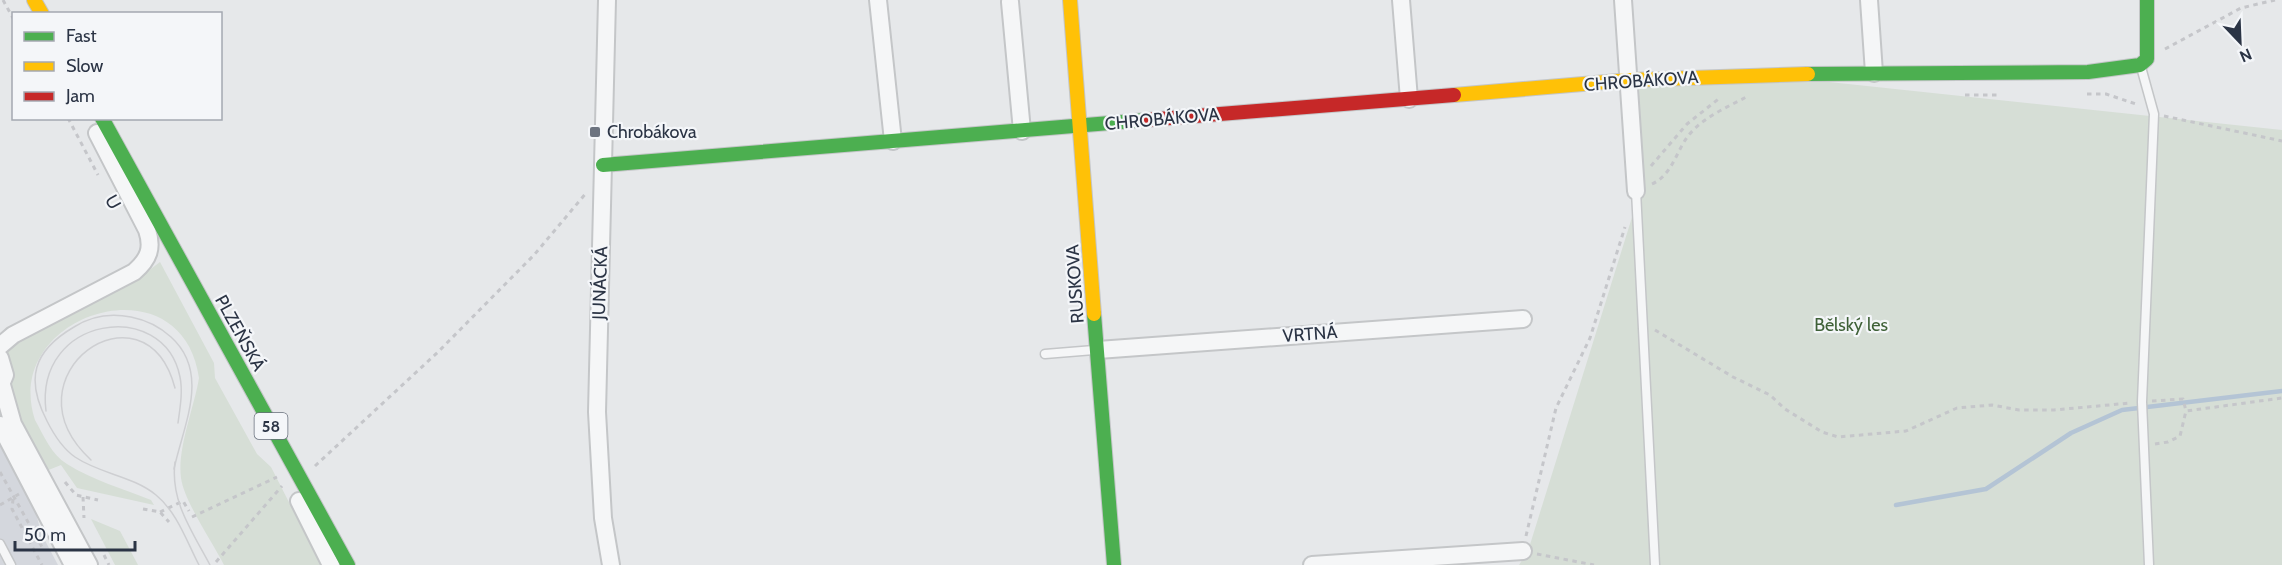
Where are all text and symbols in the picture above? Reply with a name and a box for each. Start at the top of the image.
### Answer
legend [12,12,222,120]
north arrow [2210,12,2270,72]
text: Fast [66,25,97,47]
text: N [2237,44,2255,66]
text: Slow [66,55,103,77]
street label: CHROBÁKOVA [1583,66,1699,96]
text: Jam [65,85,95,107]
street label: CHROBÁKOVA [1104,103,1220,135]
place label: Chrobákova [607,121,697,143]
marker: Chrobákova [588,125,602,139]
street label: U [100,191,126,213]
street label: RUSKOVA [1061,244,1089,324]
street label: JUNÁCKÁ [588,246,612,321]
street label: PLZEŇSKÁ [210,291,271,375]
park label: Bělský les [1814,314,1888,336]
street label: VRTNÁ [1282,321,1338,347]
road number: 58 [254,413,288,439]
scale bar [15,514,135,552]
text: 50 m [24,524,66,546]

